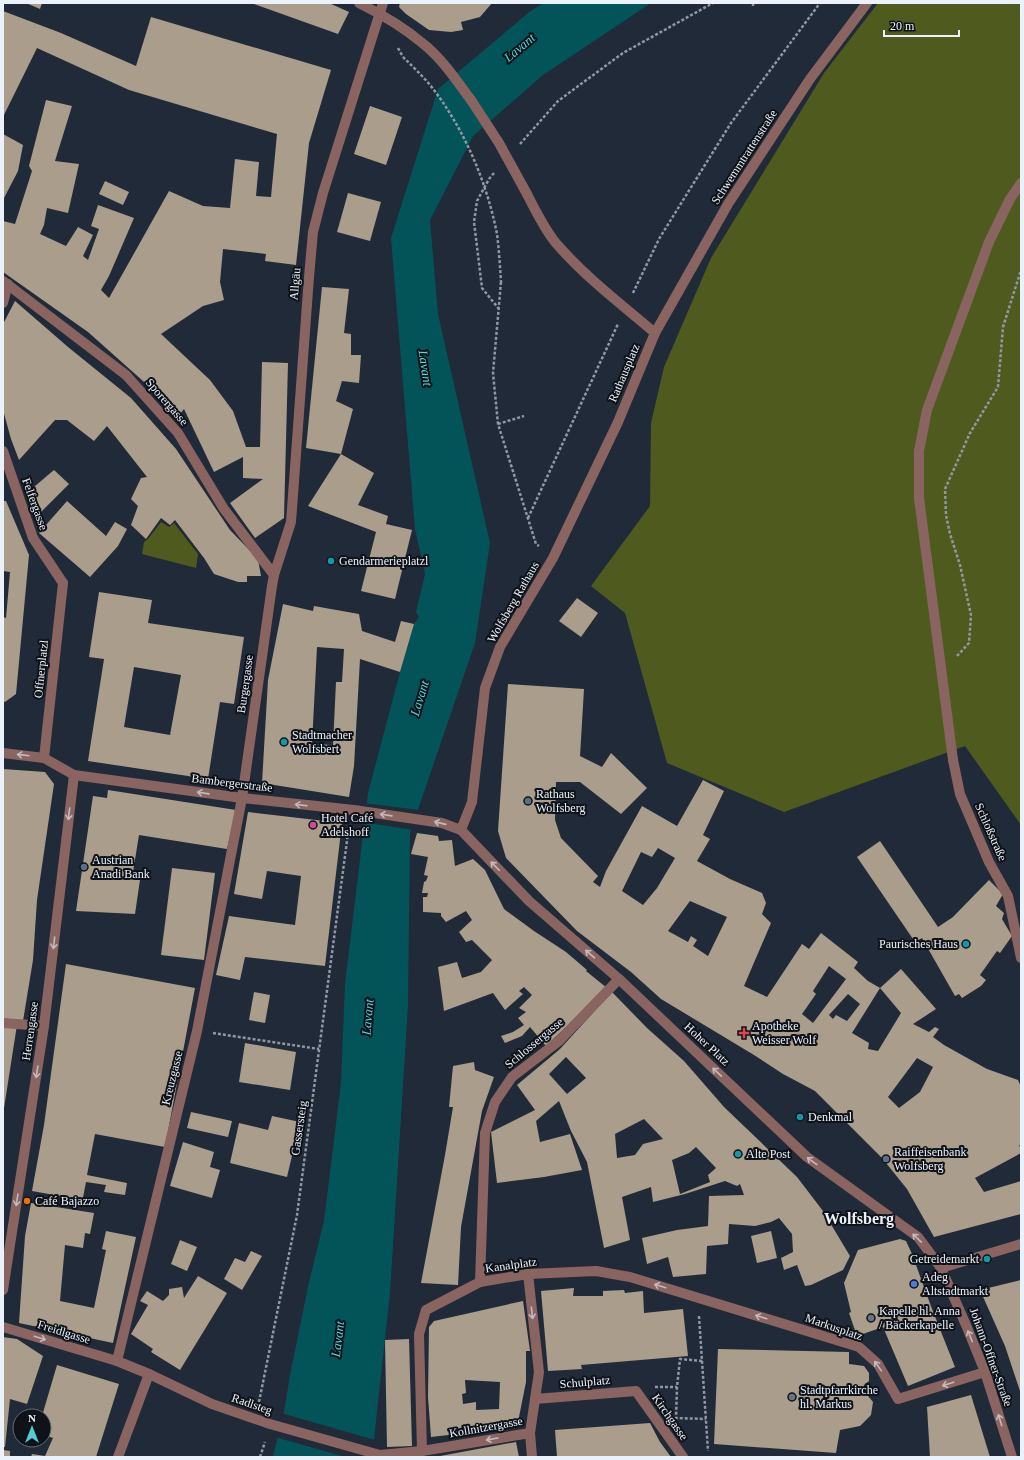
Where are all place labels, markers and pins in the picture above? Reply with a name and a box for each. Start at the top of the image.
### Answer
place label: Gendarmerieplatzl [339,554,429,568]
marker: Gendarmerieplatzl [326,556,336,566]
place label: Stadtmacher Wolfsbert [292,728,352,756]
marker: Stadtmacher Wolfsbert [279,737,289,747]
place label: Rathaus Wolfsberg [536,787,585,815]
marker: Rathaus Wolfsberg [523,796,533,806]
place label: Hotel Café Adelshoff [321,811,373,839]
marker: Hotel Café Adelshoff [308,820,318,830]
place label: Austrian Anadi Bank [92,853,150,881]
marker: Austrian Anadi Bank [79,862,89,872]
place label: Paurisches Haus [879,937,958,951]
marker: Paurisches Haus [961,939,971,949]
place label: Apotheke Weisser Wolf [752,1019,816,1047]
marker: Apotheke Weisser Wolf [739,1028,749,1038]
place label: Denkmal [808,1110,853,1124]
marker: Denkmal [795,1112,805,1122]
place label: Raiffeisenbank Wolfsberg [894,1145,966,1173]
place label: Alte Post [746,1147,791,1161]
marker: Alte Post [733,1149,743,1159]
marker: Raiffeisenbank Wolfsberg [881,1154,891,1164]
place label: Café Bajazzo [35,1194,99,1208]
marker: Café Bajazzo [22,1196,32,1206]
place label: Getreidemarkt [910,1252,980,1266]
marker: Getreidemarkt [982,1254,992,1264]
place label: Adeg Altstadtmarkt [922,1270,989,1298]
marker: Adeg Altstadtmarkt [909,1279,919,1289]
place label: Kapelle hl. Anna / Bäckerkapelle [879,1304,961,1332]
marker: Kapelle hl. Anna / Bäckerkapelle [866,1313,876,1323]
place label: Stadtpfarrkirche hl. Markus [800,1383,878,1411]
marker: Stadtpfarrkirche hl. Markus [787,1392,797,1402]

